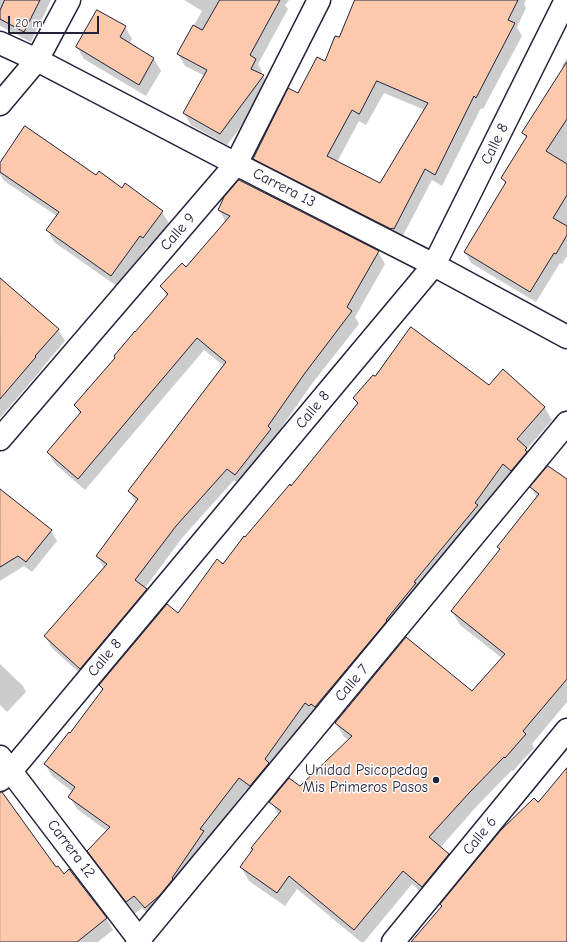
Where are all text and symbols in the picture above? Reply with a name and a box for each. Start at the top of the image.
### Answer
scale bar [10,8,101,34]
text: 20 m [15,16,43,30]
street label: Calle 8 [477,120,513,168]
street label: Carrera 13 [250,165,318,211]
street label: Calle 9 [157,209,199,255]
street label: Calle 8 [292,387,334,433]
street label: Calle 8 [84,635,126,681]
street label: Calle 7 [331,661,373,705]
place label: Unidad Psicopedag Mis Primeros Pasos [303,762,428,797]
marker: Unidad Psicopedag Mis Primeros Pasos [431,775,441,785]
street label: Calle 6 [459,813,501,859]
street label: Carrera 12 [43,816,99,882]

